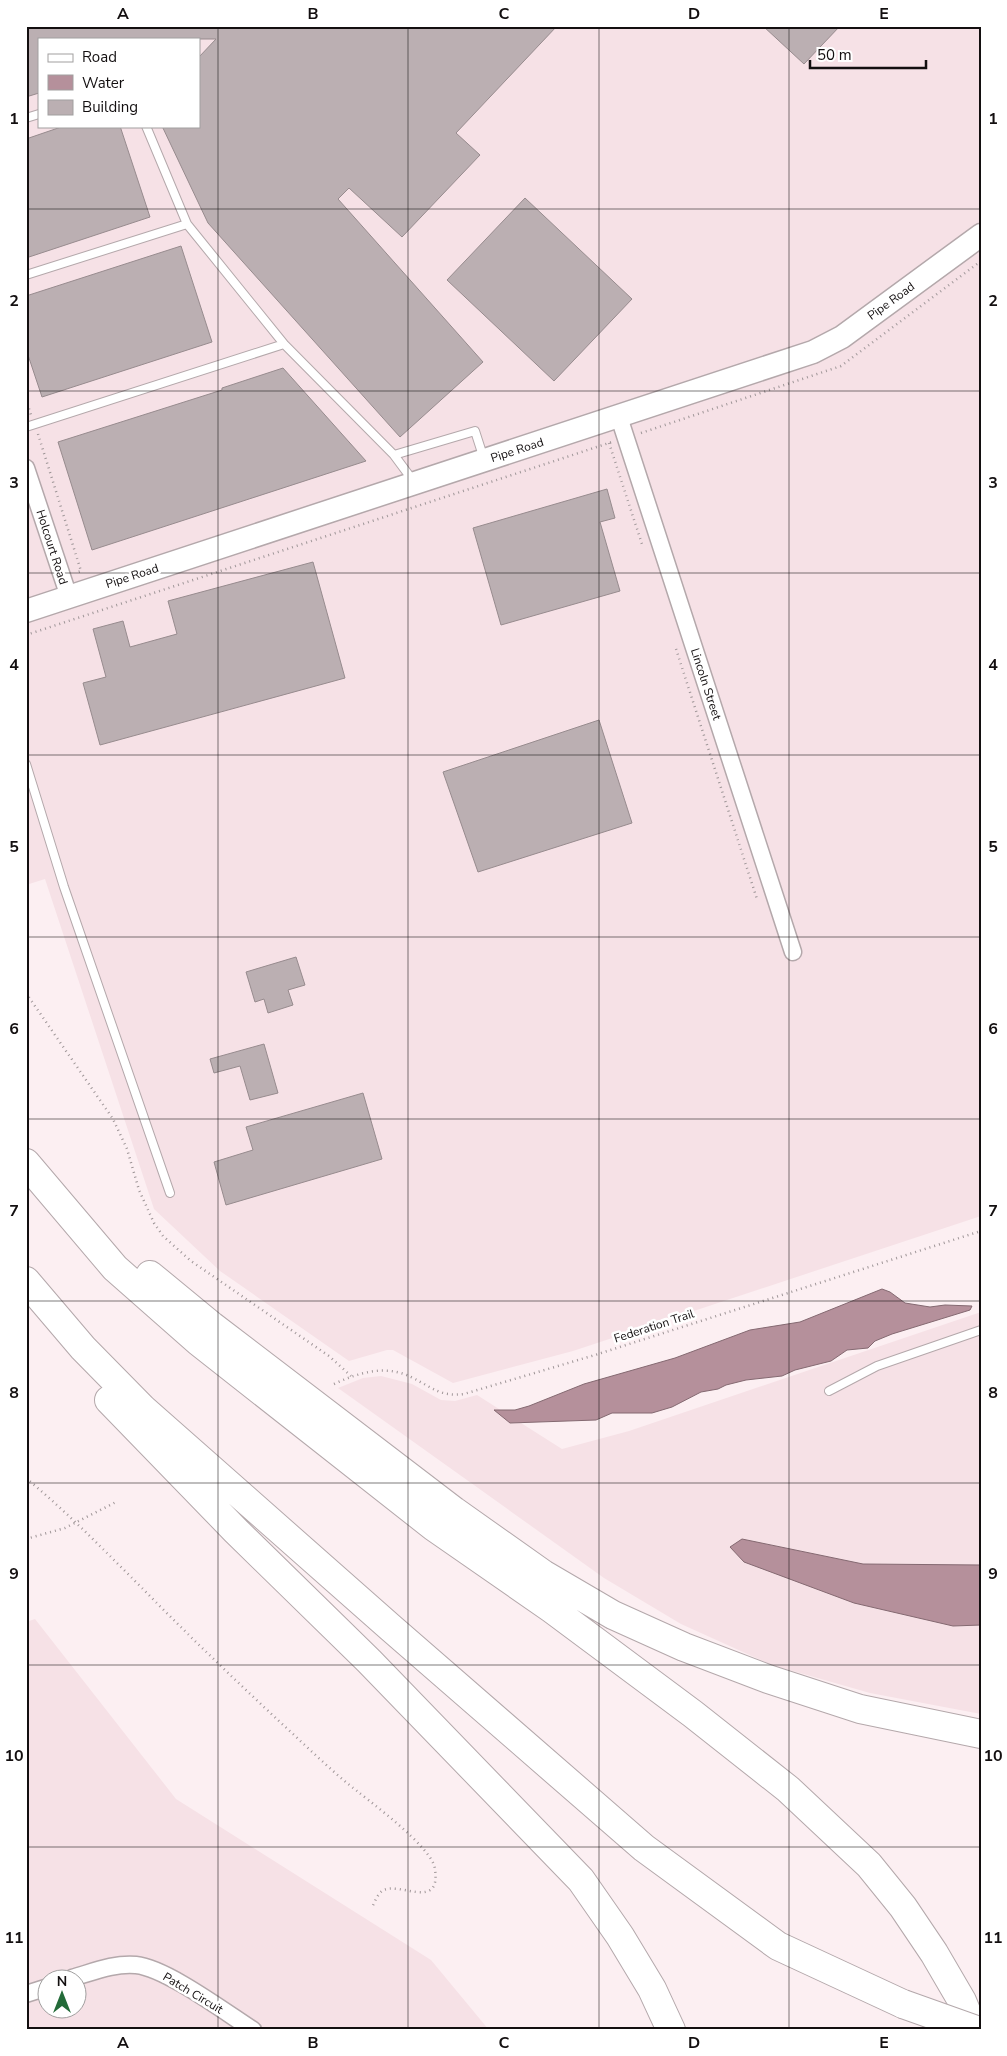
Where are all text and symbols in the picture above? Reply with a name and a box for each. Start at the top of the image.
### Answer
text: A [117,3,129,25]
text: B [307,3,319,25]
text: C [499,3,510,25]
text: D [688,3,700,25]
text: E [879,3,889,25]
legend [38,38,200,128]
scale bar [810,38,926,70]
text: 50 m [817,45,852,65]
text: Road [82,47,117,67]
text: Water [82,73,125,93]
text: Building [82,97,138,117]
text: 1 [9,108,19,130]
text: 1 [988,108,998,130]
street label: Pipe Road [864,278,918,324]
text: 2 [9,290,19,312]
text: 2 [988,290,998,312]
street label: Pipe Road [488,434,546,466]
text: 3 [9,472,19,494]
text: 3 [988,472,998,494]
street label: Holcourt Road [32,507,72,587]
street label: Pipe Road [103,560,161,592]
street label: Lincoln Street [687,646,725,723]
text: 4 [9,654,19,676]
text: 4 [988,654,998,676]
text: 5 [9,836,19,858]
text: 5 [988,836,998,858]
text: 6 [9,1018,19,1040]
text: 6 [988,1018,998,1040]
text: 7 [9,1200,19,1222]
text: 7 [988,1200,998,1222]
street label: Federation Trail [612,1305,697,1347]
text: 8 [9,1382,19,1404]
text: 8 [988,1382,998,1404]
text: 9 [9,1563,19,1585]
text: 9 [988,1563,998,1585]
text: 10 [4,1745,24,1767]
text: 10 [983,1745,1003,1767]
text: 11 [4,1927,24,1949]
text: 11 [983,1927,1003,1949]
north arrow [38,1968,88,2018]
street label: Patch Circuit [160,1969,227,2018]
text: N [57,1972,67,1991]
text: A [117,2032,129,2054]
text: B [307,2032,319,2054]
text: C [499,2032,510,2054]
text: D [688,2032,700,2054]
text: E [879,2032,889,2054]

